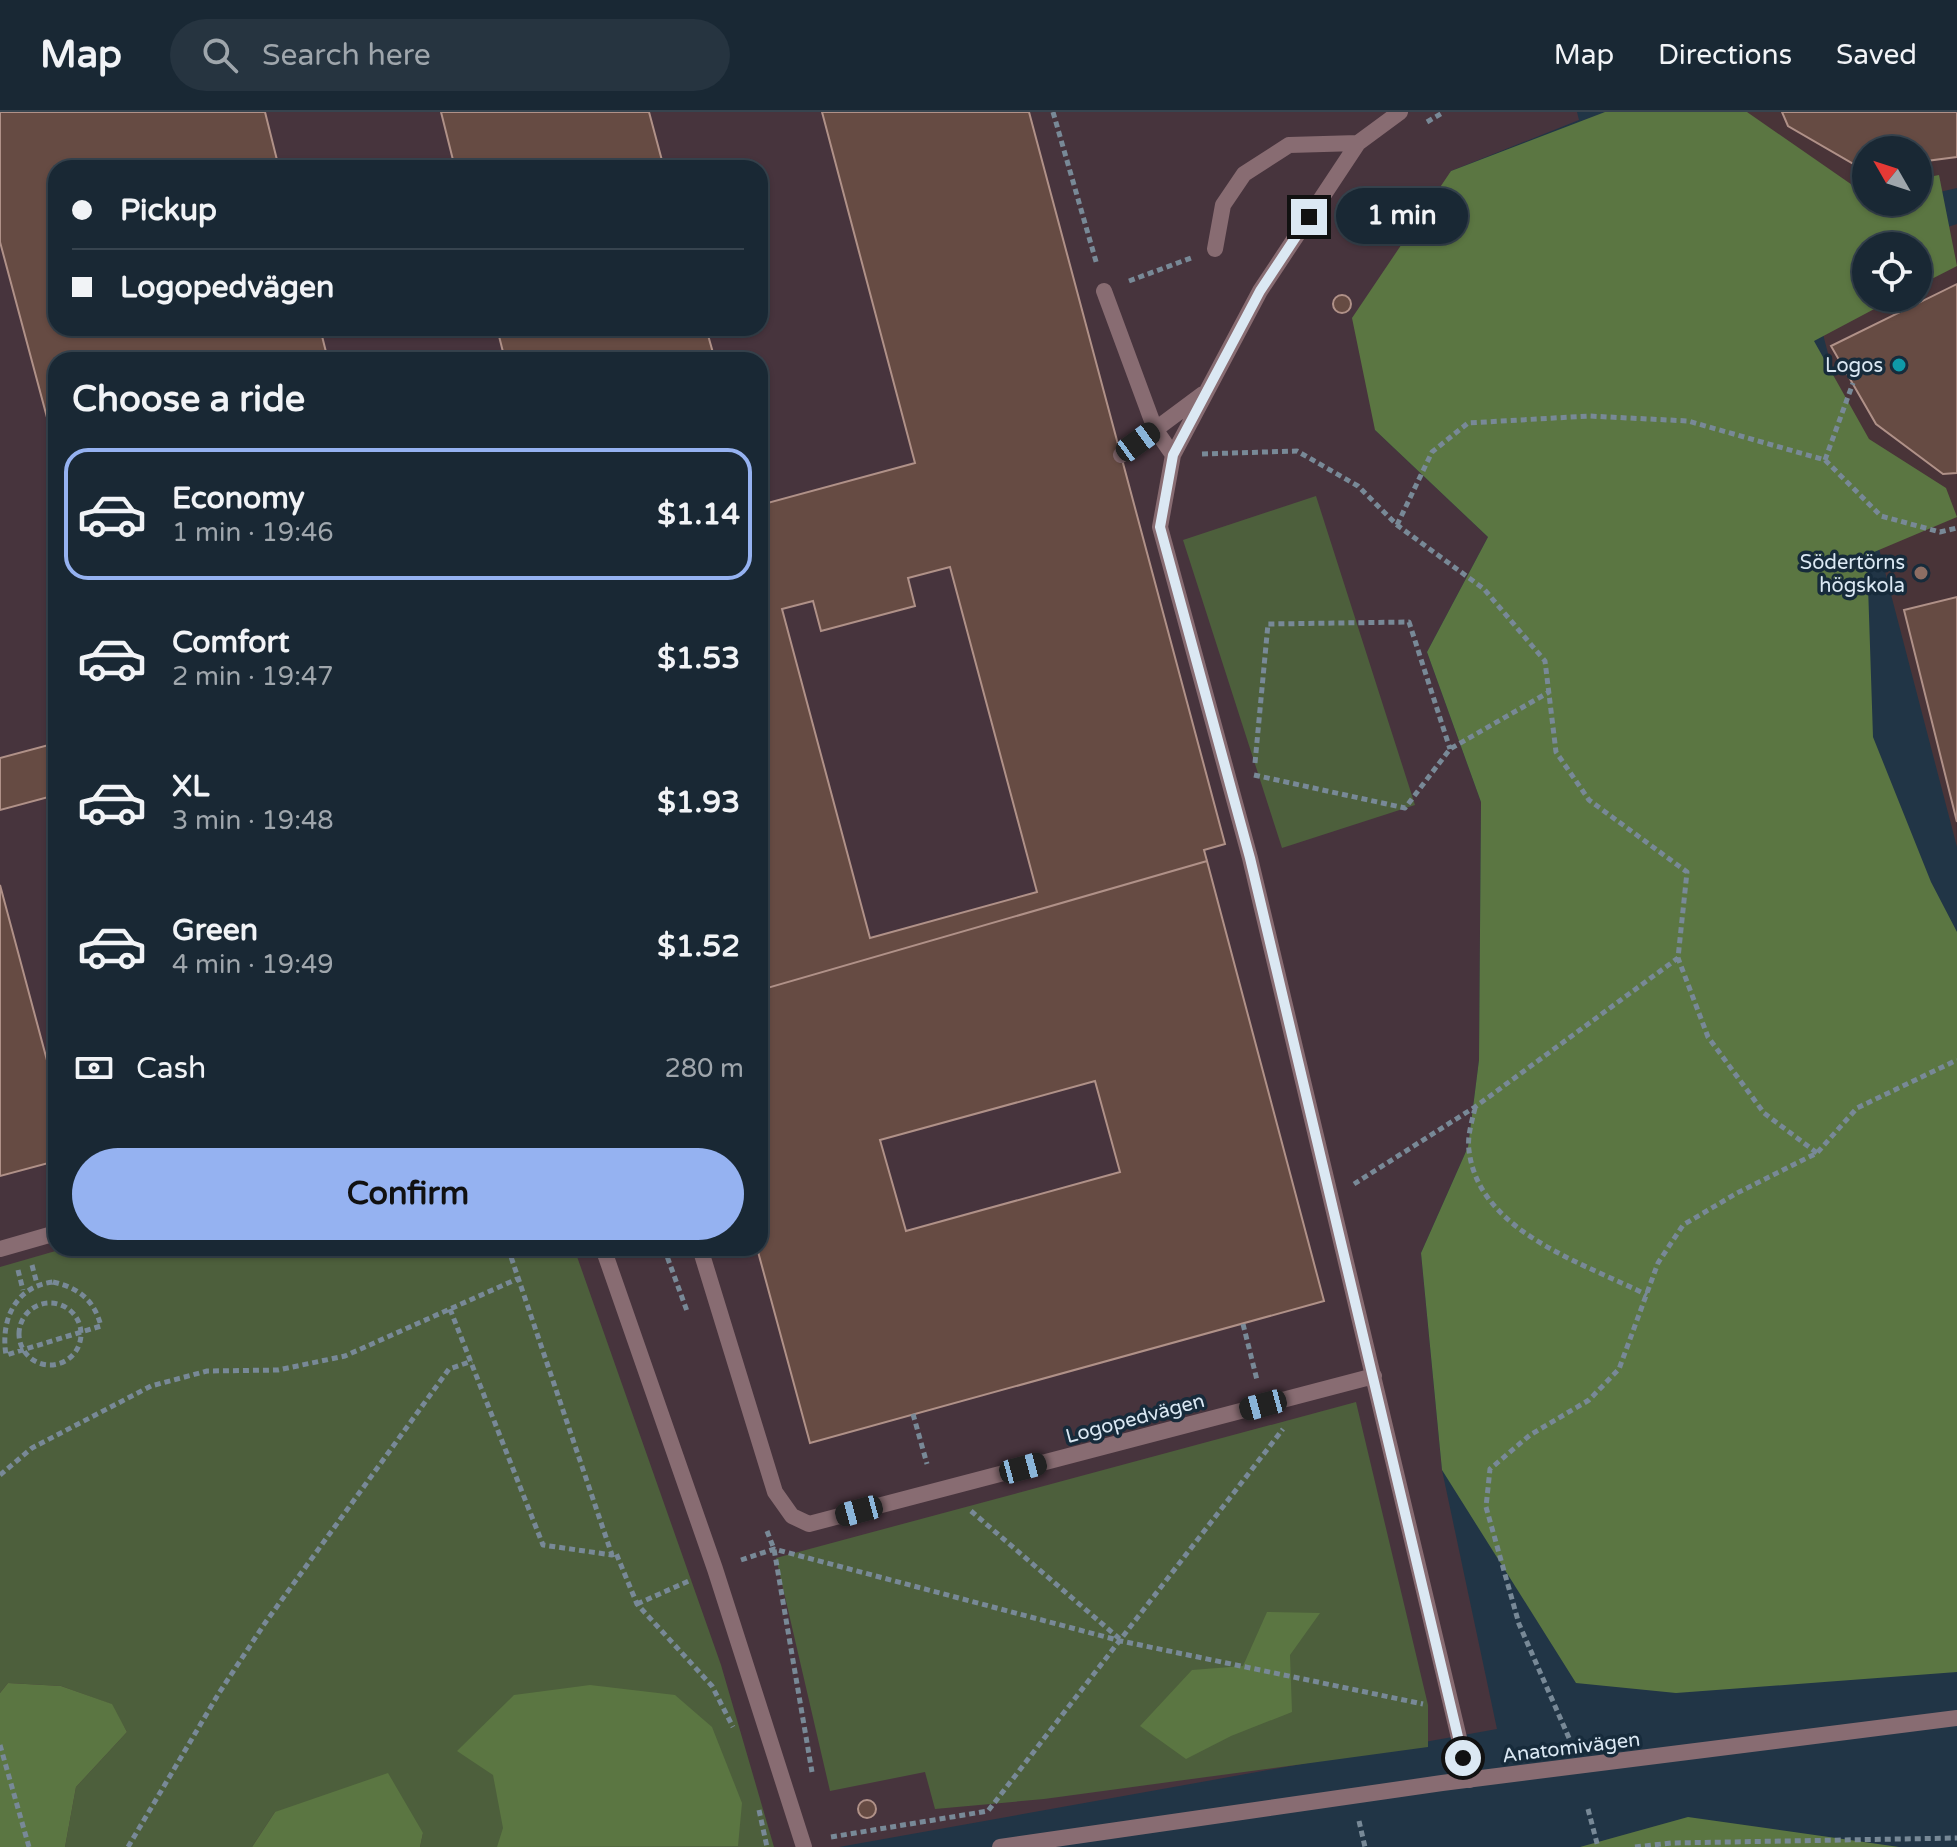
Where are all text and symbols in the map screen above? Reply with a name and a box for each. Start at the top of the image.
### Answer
search box [170,19,730,91]
text: Map [40,32,122,78]
icon: search [198,33,242,77]
text: Search here [262,37,431,74]
text: Map [1554,38,1614,72]
text: Directions [1658,38,1792,72]
text: Saved [1836,38,1917,72]
north arrow [1852,136,1932,216]
map controls [1852,136,1932,312]
callout: 1 min [1337,189,1469,245]
text: Pickup [120,192,217,229]
route end [1291,199,1327,235]
text: 1 min [1367,200,1437,231]
button: locate [1852,232,1932,312]
text: Logopedvägen [120,269,334,306]
place label: Logos [1825,354,1883,378]
marker: Logos [1890,356,1908,374]
text: Choose a ride [72,378,305,421]
car [1112,418,1164,466]
icon: car [76,478,148,550]
text: Economy [172,480,305,517]
text: $1.14 [657,496,740,533]
text: 1 min · 19:46 [172,517,334,548]
place label: Södertörns högskola [1800,551,1905,598]
marker: Södertörns högskola [1912,564,1930,582]
icon: car [76,622,148,694]
text: Comfort [172,624,290,661]
text: $1.53 [657,640,740,677]
text: 2 min · 19:47 [172,661,334,692]
icon: car [76,766,148,838]
text: XL [172,768,209,805]
text: $1.93 [657,784,740,821]
text: 3 min · 19:48 [172,805,334,836]
icon: car [76,910,148,982]
text: Green [172,912,258,949]
text: $1.52 [657,928,740,965]
text: 4 min · 19:49 [172,949,334,980]
icon: cash [72,1046,116,1090]
text: Cash [136,1050,206,1087]
text: 280 m [664,1053,744,1084]
button: Confirm [72,1148,744,1240]
car [1237,1387,1289,1423]
street label: Logopedvägen [1063,1389,1207,1449]
car [997,1450,1049,1486]
car [833,1493,885,1529]
street label: Anatomivägen [1501,1728,1641,1768]
route start [1445,1740,1481,1776]

